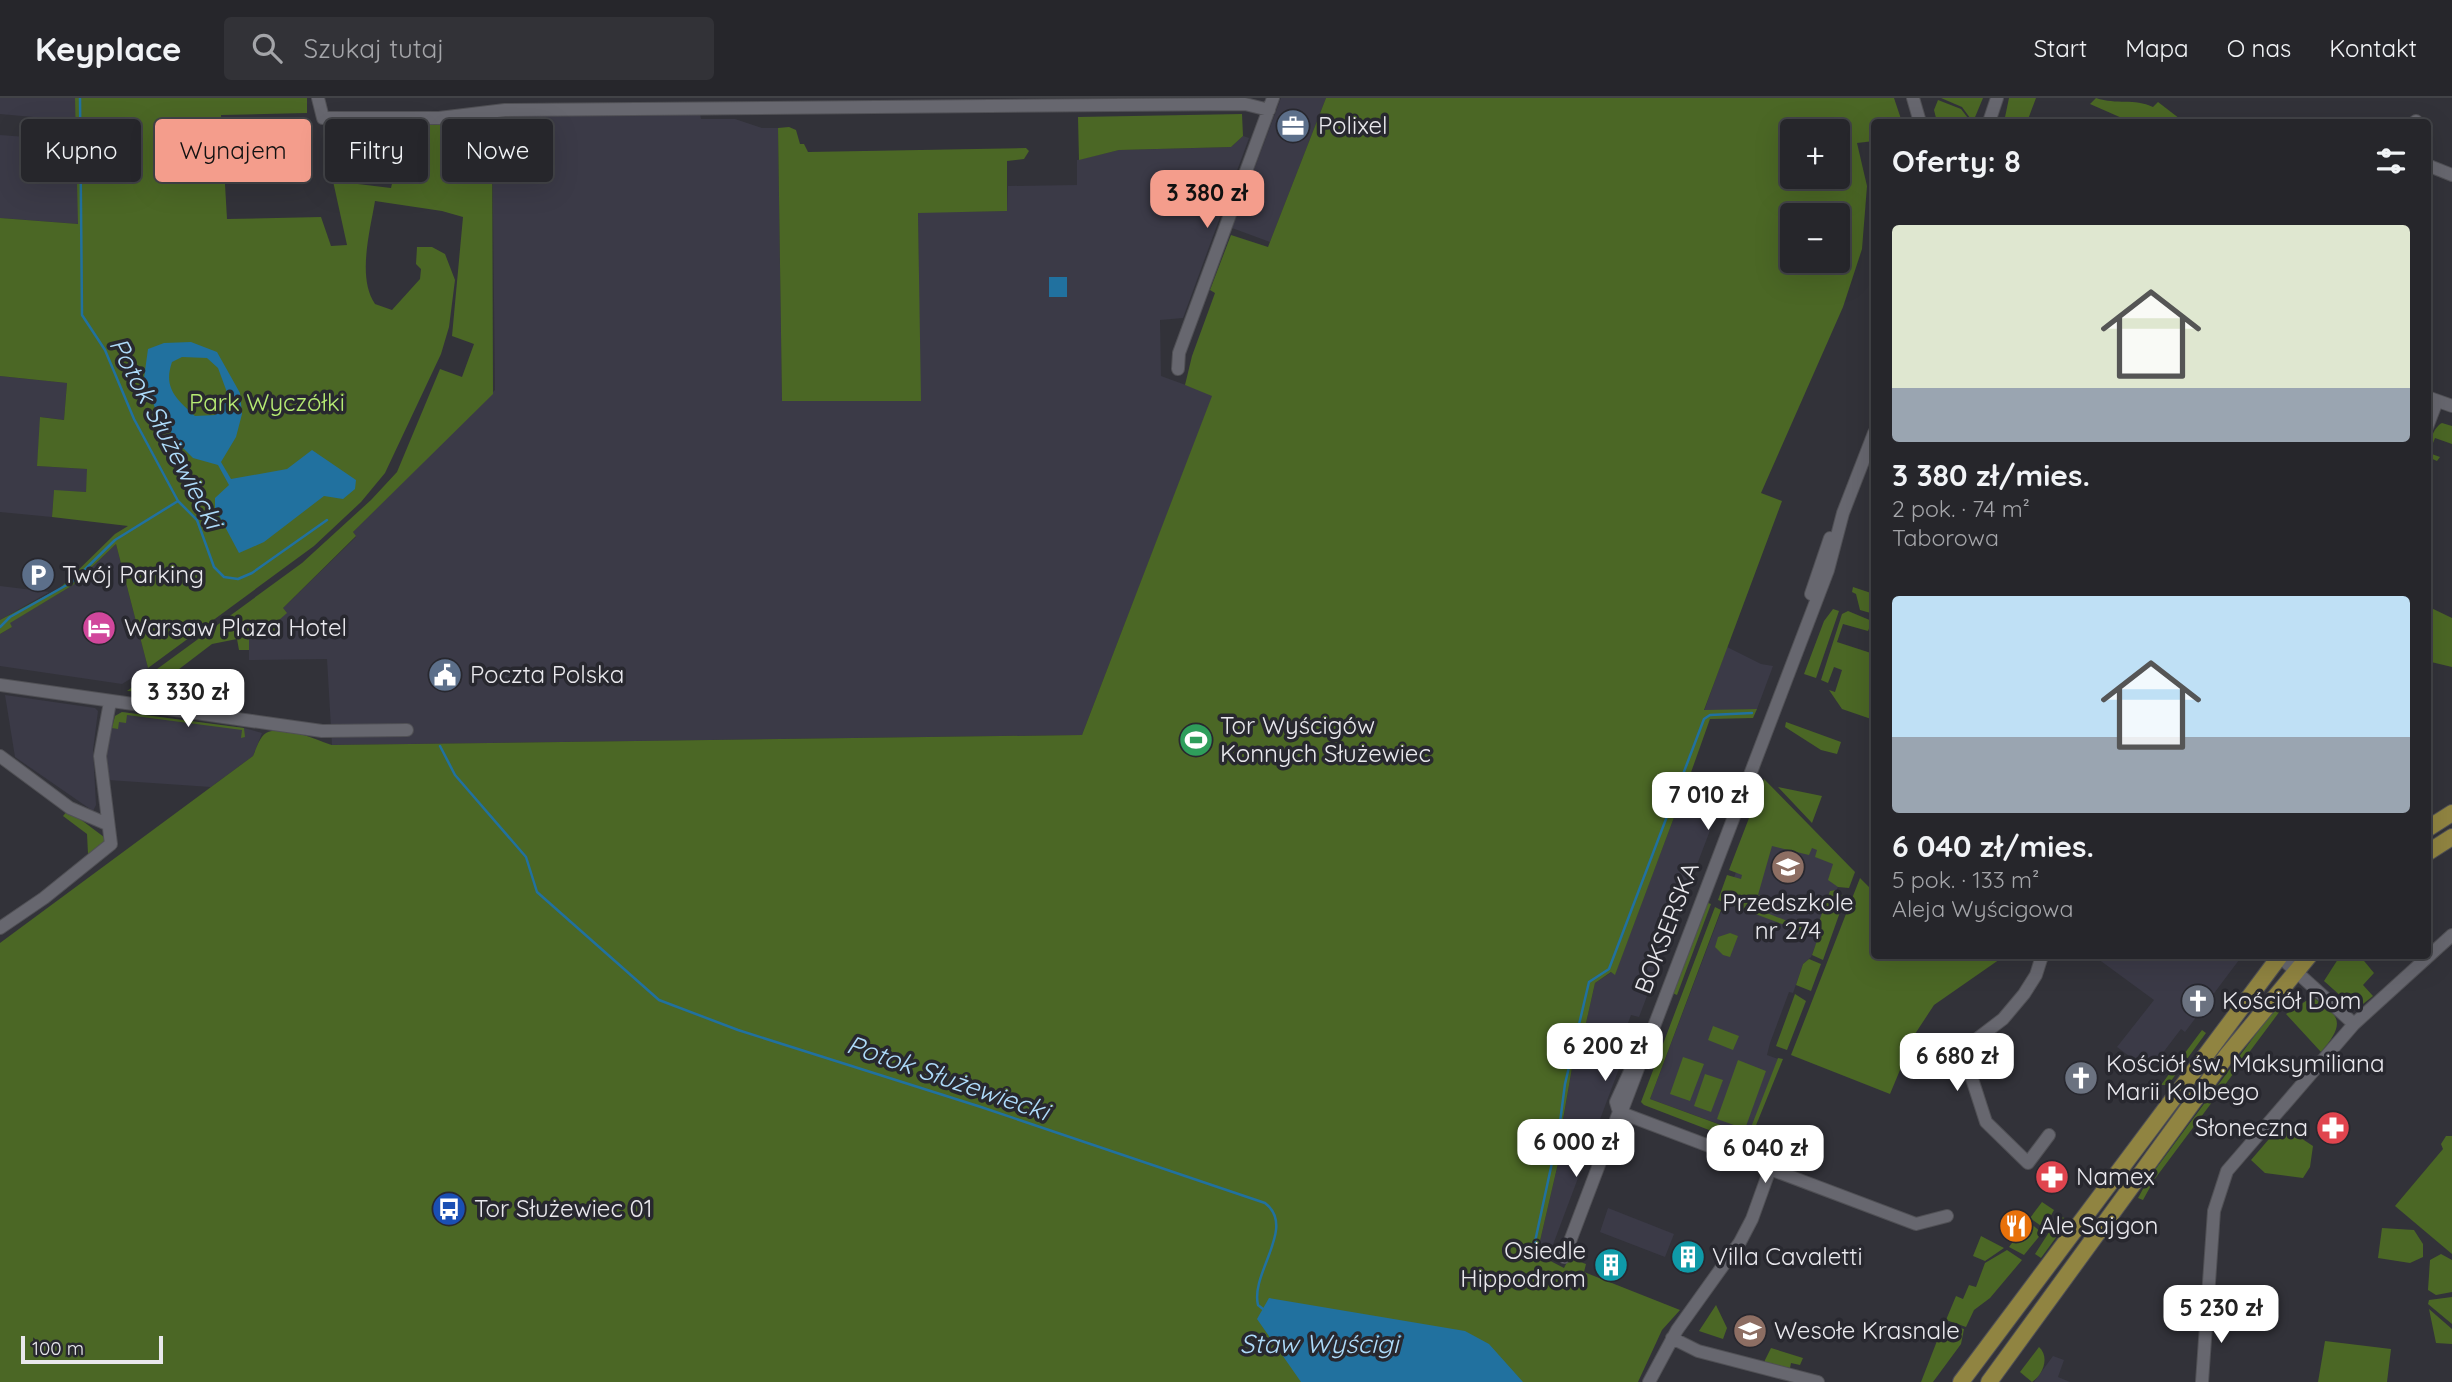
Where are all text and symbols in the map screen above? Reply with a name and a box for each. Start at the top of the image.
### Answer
search box [224,17,714,80]
text: Keyplace [35,28,182,69]
icon: search [248,29,286,67]
text: Szukaj tutaj [304,32,444,65]
text: Start [2034,33,2087,63]
text: Mapa [2125,33,2189,63]
text: O nas [2227,33,2291,63]
text: Kontakt [2329,33,2417,63]
office icon: Polixel [1274,107,1312,145]
place label: Polixel [1318,110,1388,140]
chip: Kupno [21,119,141,182]
chip: Wynajem [155,119,311,182]
chip: Filtry [325,119,428,182]
chip: Nowe [442,119,553,182]
map controls [1780,119,1850,273]
button: + [1780,119,1850,189]
text: Oferty: 8 [1892,142,2021,180]
icon: filters [2372,142,2410,180]
pin: 3 380 zł [1135,170,1279,230]
text: 3 380 zł [1166,178,1248,207]
button: − [1780,203,1850,273]
icon: home [2088,271,2214,397]
water label: Potok Służewiecki [102,332,232,537]
park label: Park Wyczółki [189,387,345,417]
text: 3 380 zł/mies. [1892,456,2090,494]
text: 2 pok. · 74 m² [1892,494,2030,523]
text: Taborowa [1892,523,1999,552]
parking icon: Twój Parking [19,556,57,594]
place label: Twój Parking [62,559,204,589]
hotel icon: Warsaw Plaza Hotel [80,609,118,647]
place label: Warsaw Plaza Hotel [124,612,347,642]
icon: home [2088,642,2214,768]
public building icon: Poczta Polska [426,656,464,694]
place label: Poczta Polska [470,659,624,689]
pin: 3 330 zł [116,670,260,729]
text: 3 330 zł [147,677,229,706]
place label: Tor Wyścigów Konnych Służewiec [1220,710,1431,768]
sports icon: Tor Wyścigów Konnych Służewiec [1177,721,1215,759]
pin: 7 010 zł [1636,772,1780,832]
text: 7 010 zł [1668,780,1748,809]
text: 6 040 zł/mies. [1892,827,2094,865]
school or university icon: Przedszkole nr 274 [1769,848,1807,886]
street label: BOKSERSKA [1627,858,1705,998]
text: 5 pok. · 133 m² [1892,865,2039,894]
place label: Przedszkole nr 274 [1722,887,1854,945]
text: Aleja Wyścigowa [1892,894,2073,923]
church icon: Kościół Dom [2179,982,2217,1020]
place label: Kościół Dom [2222,985,2361,1015]
pin: 6 200 zł [1533,1024,1677,1083]
water label: Potok Służewiecki [843,1027,1057,1129]
text: 6 200 zł [1563,1031,1647,1060]
pin: 6 680 zł [1885,1034,2029,1093]
text: 6 680 zł [1916,1041,1998,1070]
place label: Kościół św. Maksymiliana Marii Kolbego [2106,1048,2384,1106]
church icon: Kościół św. Maksymiliana Marii Kolbego [2062,1059,2100,1097]
pharmacy icon: Słoneczna [2314,1109,2352,1147]
place label: Słoneczna [2195,1112,2308,1142]
pin: 6 000 zł [1504,1119,1648,1179]
pin: 6 040 zł [1693,1126,1837,1185]
text: 6 000 zł [1533,1127,1619,1156]
text: 6 040 zł [1723,1133,1807,1162]
pharmacy icon: Namex [2033,1158,2071,1196]
place label: Namex [2076,1161,2155,1191]
bus stop icon: Tor Służewiec 01 [430,1190,468,1228]
place label: Tor Służewiec 01 [474,1193,653,1223]
restaurant icon: Ale Sajgon [1997,1207,2035,1245]
place label: Ale Sajgon [2040,1210,2158,1240]
place label: Osiedle Hippodrom [1460,1235,1586,1293]
building icon: Villa Cavaletti [1669,1238,1707,1276]
place label: Villa Cavaletti [1712,1241,1863,1271]
building icon: Osiedle Hippodrom [1592,1246,1630,1284]
pin: 5 230 zł [2149,1286,2293,1345]
text: 5 230 zł [2179,1293,2263,1322]
school or university icon: Wesołe Krasnale [1731,1312,1769,1350]
place label: Wesołe Krasnale [1774,1315,1960,1345]
water label: Staw Wyścigi [1240,1327,1402,1360]
scale bar [21,1333,163,1365]
text: 100 m [32,1336,84,1360]

